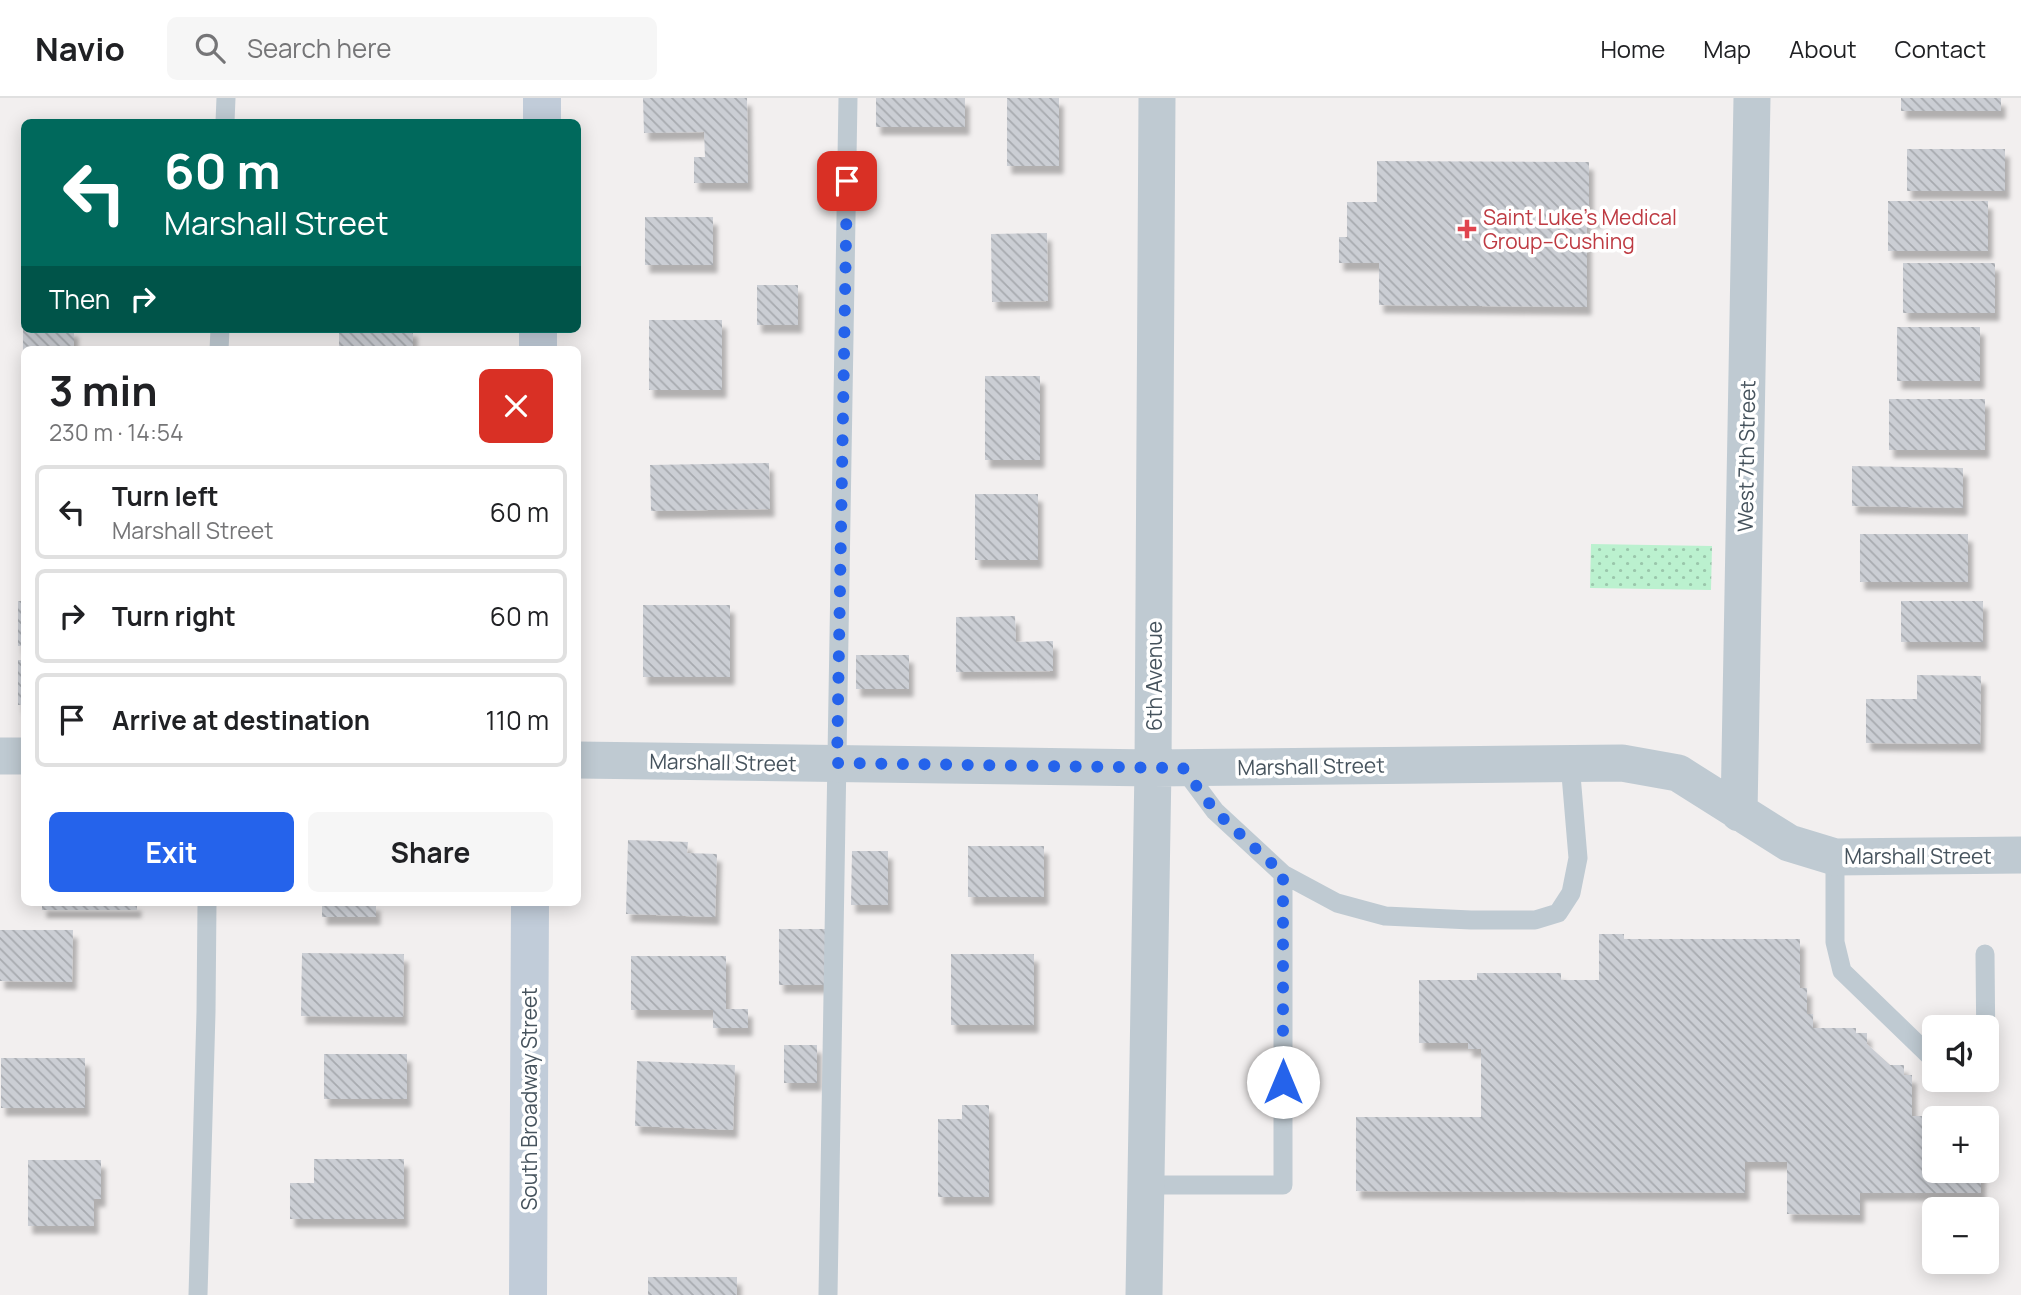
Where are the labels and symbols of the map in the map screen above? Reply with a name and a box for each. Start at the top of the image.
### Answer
pin [817,151,877,211]
place label: Saint Luke's Medical Group–Cushing [1483,203,1677,255]
marker: Saint Luke's Medical Group–Cushing [1457,219,1477,239]
street label: West 7th Street [1731,380,1761,532]
street label: 6th Avenue [1140,621,1168,731]
street label: Marshall Street [649,747,797,777]
street label: Marshall Street [1237,751,1385,781]
street label: Marshall Street [1844,842,1992,870]
street label: South Broadway Street [515,987,543,1211]
position arrow [1246,1045,1320,1119]

